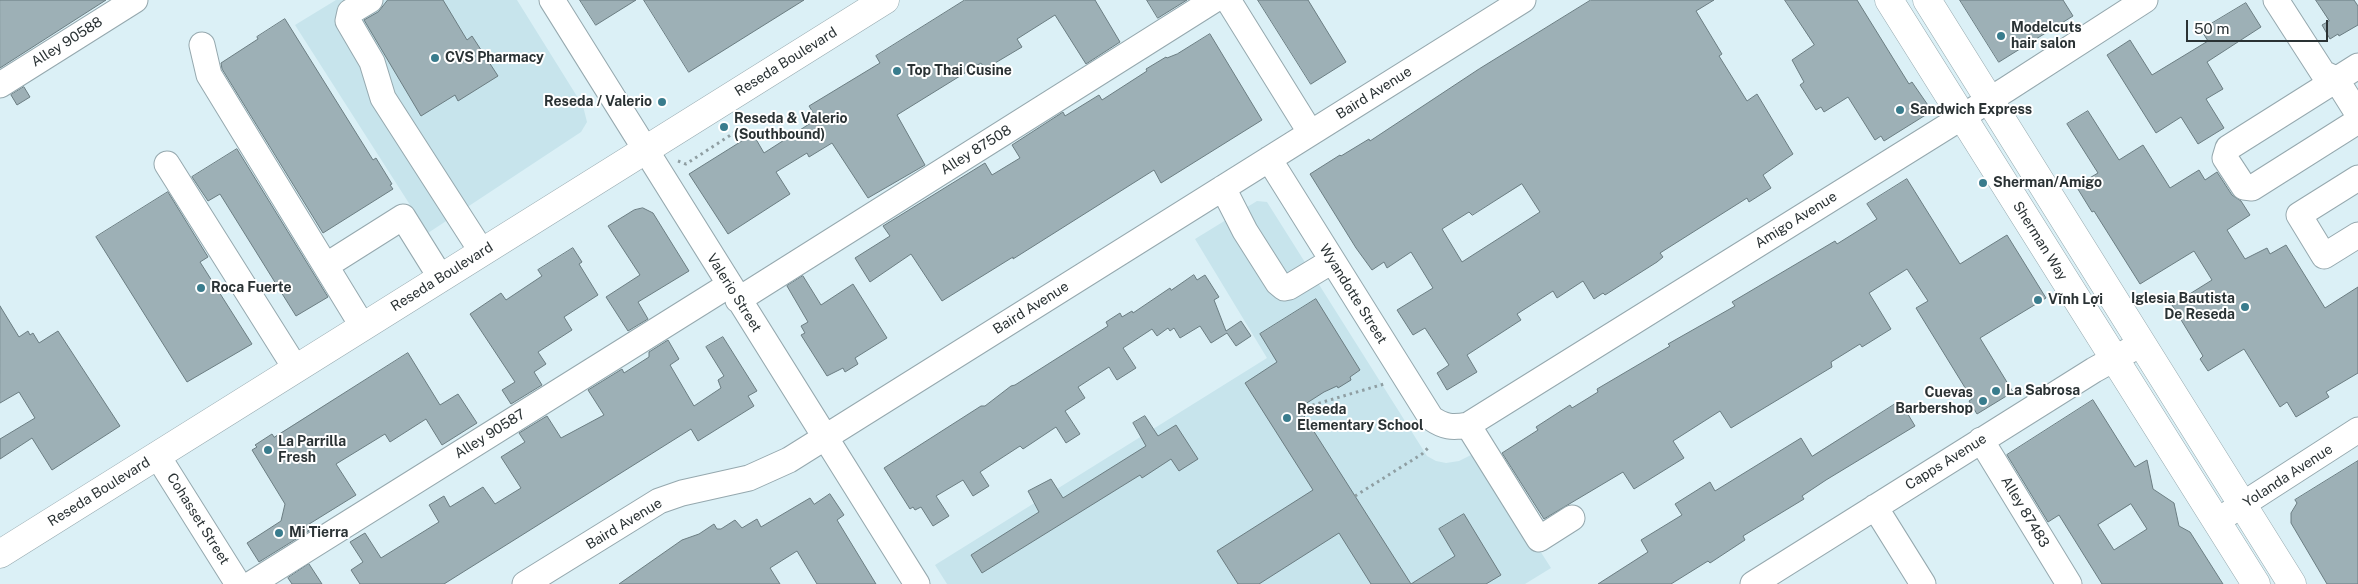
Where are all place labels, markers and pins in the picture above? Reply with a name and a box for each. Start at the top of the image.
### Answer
place label: Modelcuts hair salon [2011,20,2082,52]
marker: Modelcuts hair salon [1995,30,2007,42]
place label: CVS Pharmacy [445,50,544,66]
marker: CVS Pharmacy [429,52,441,64]
place label: Top Thai Cusine [907,63,1012,79]
marker: Top Thai Cusine [891,65,903,77]
place label: Reseda / Valerio [544,94,652,110]
marker: Reseda / Valerio [656,96,668,108]
place label: Sandwich Express [1910,102,2032,118]
marker: Sandwich Express [1894,104,1906,116]
place label: Reseda & Valerio (Southbound) [734,111,848,144]
marker: Reseda & Valerio (Southbound) [718,121,730,133]
place label: Sherman/Amigo [1993,175,2102,191]
marker: Sherman/Amigo [1977,177,1989,189]
place label: Roca Fuerte [211,280,291,296]
marker: Roca Fuerte [195,282,207,294]
place label: Iglesia Bautista De Reseda [2131,291,2235,324]
place label: Vĩnh Lợi [2048,292,2103,308]
marker: Vĩnh Lợi [2032,294,2044,306]
marker: Iglesia Bautista De Reseda [2239,301,2251,313]
place label: La Sabrosa [2006,383,2080,399]
place label: Cuevas Barbershop [1895,385,1973,418]
marker: La Sabrosa [1990,385,2002,397]
marker: Cuevas Barbershop [1977,395,1989,407]
place label: Reseda Elementary School [1297,402,1424,434]
marker: Reseda Elementary School [1281,412,1293,424]
place label: La Parrilla Fresh [278,434,346,467]
marker: La Parrilla Fresh [262,444,274,456]
place label: Mi Tierra [289,525,348,541]
marker: Mi Tierra [273,527,285,539]

